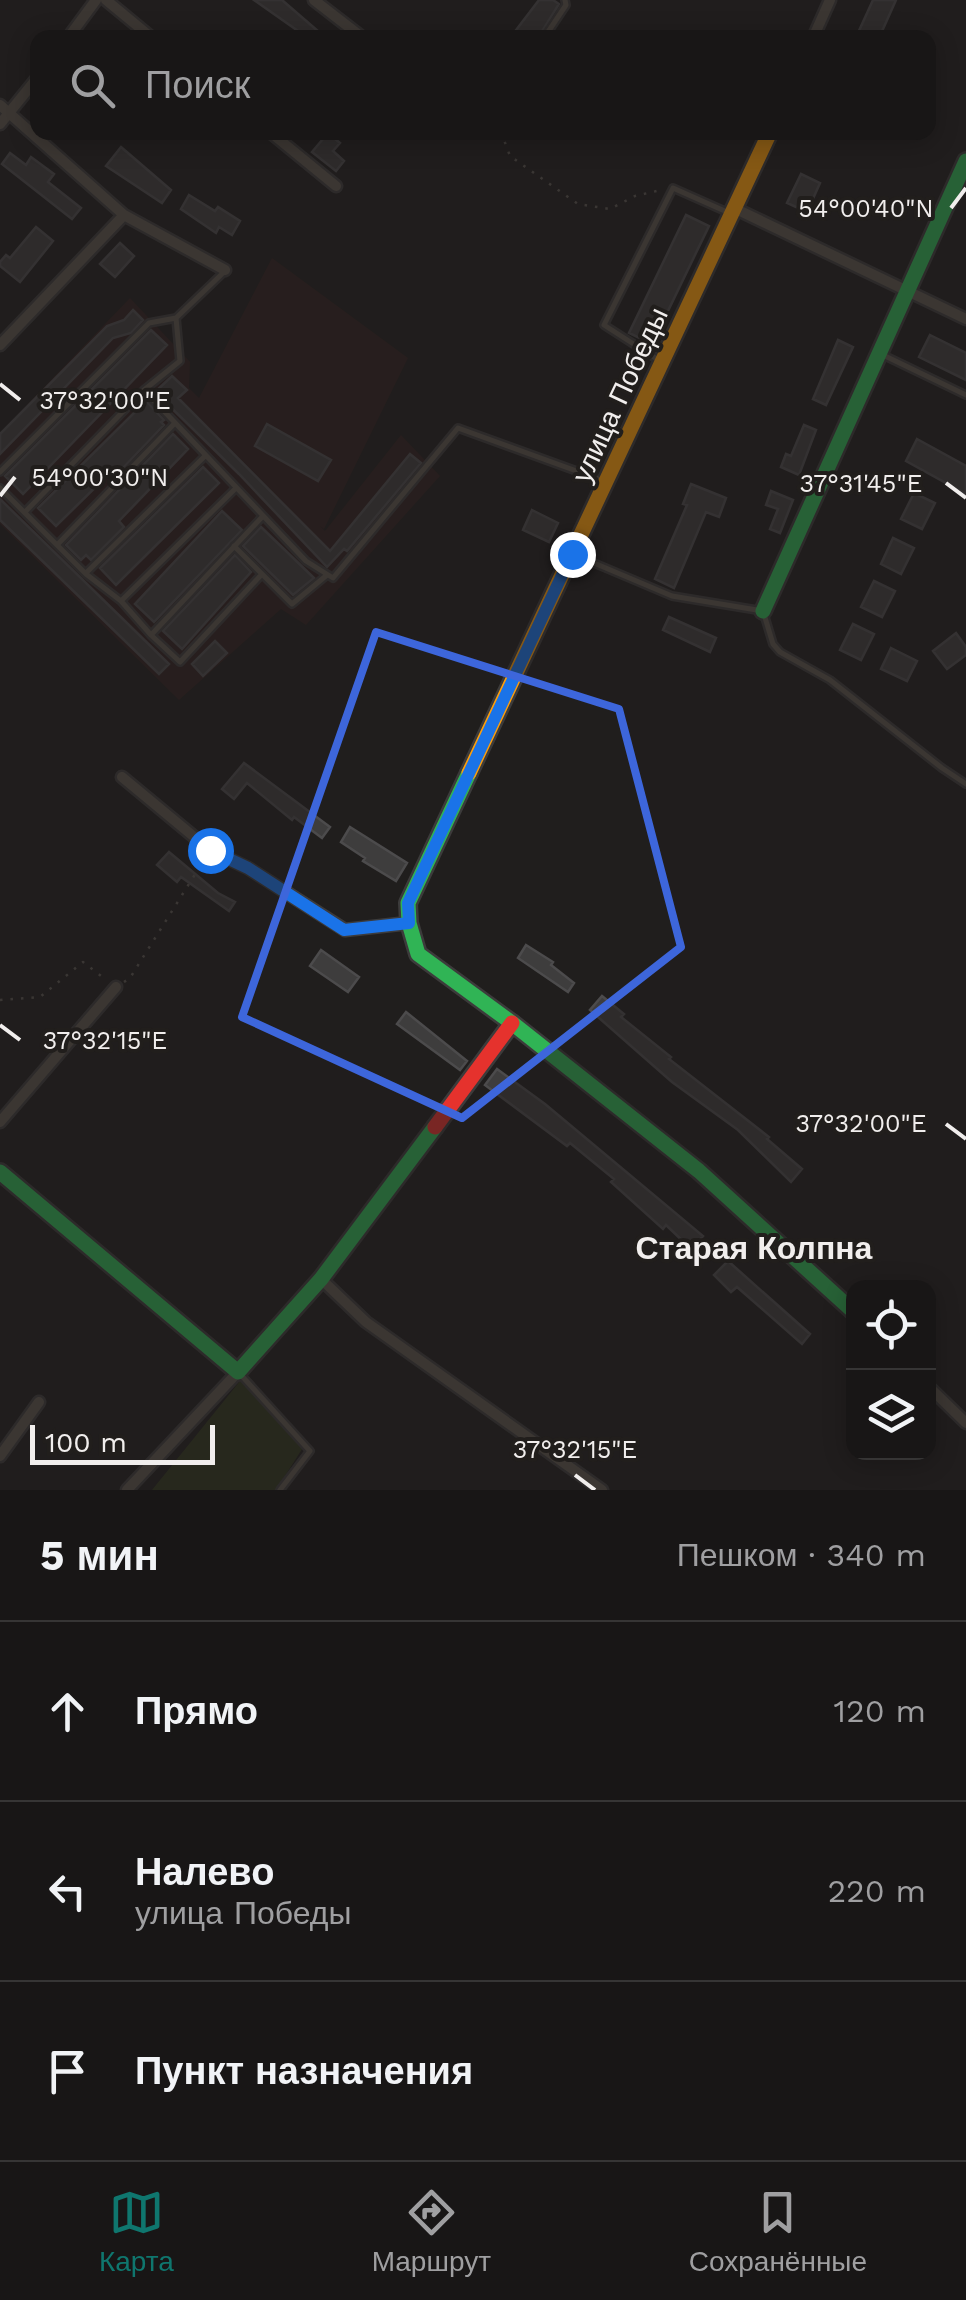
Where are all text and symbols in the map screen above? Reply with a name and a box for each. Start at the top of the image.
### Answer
search box [30,30,936,140]
icon: search [65,58,120,113]
text: Поиск [145,63,250,107]
text: 54°00'40"N [798,194,934,223]
street label: улица Победы [565,302,675,488]
text: 37°32'00"E [39,386,171,415]
text: 54°00'30"N [32,463,168,492]
text: 37°31'45"E [800,469,922,498]
route end [550,532,596,578]
route start [188,828,234,874]
text: 37°32'15"E [43,1026,167,1055]
text: 37°32'00"E [795,1109,927,1138]
district label: Старая Колпна [636,1229,873,1267]
map controls [846,1280,936,1460]
button: locate [846,1280,936,1370]
button: layers [846,1370,936,1460]
scale bar [30,1420,215,1464]
text: 100 m [45,1426,127,1459]
text: 37°32'15"E [513,1435,637,1464]
text: 5 мин [40,1531,159,1580]
text: Пешком · 340 m [677,1536,926,1574]
icon: ahead [40,1684,95,1739]
text: Прямо [135,1689,258,1733]
text: 120 m [834,1692,926,1730]
text: Налево [135,1850,274,1894]
icon: left [40,1864,95,1919]
text: 220 m [827,1872,926,1910]
text: улица Победы [135,1894,351,1932]
icon: arrive [40,2044,95,2099]
text: Пункт назначения [135,2049,473,2093]
tab: Карта [99,2185,174,2278]
tab: Маршрут [372,2185,491,2278]
tab: Сохранённые [689,2185,867,2278]

